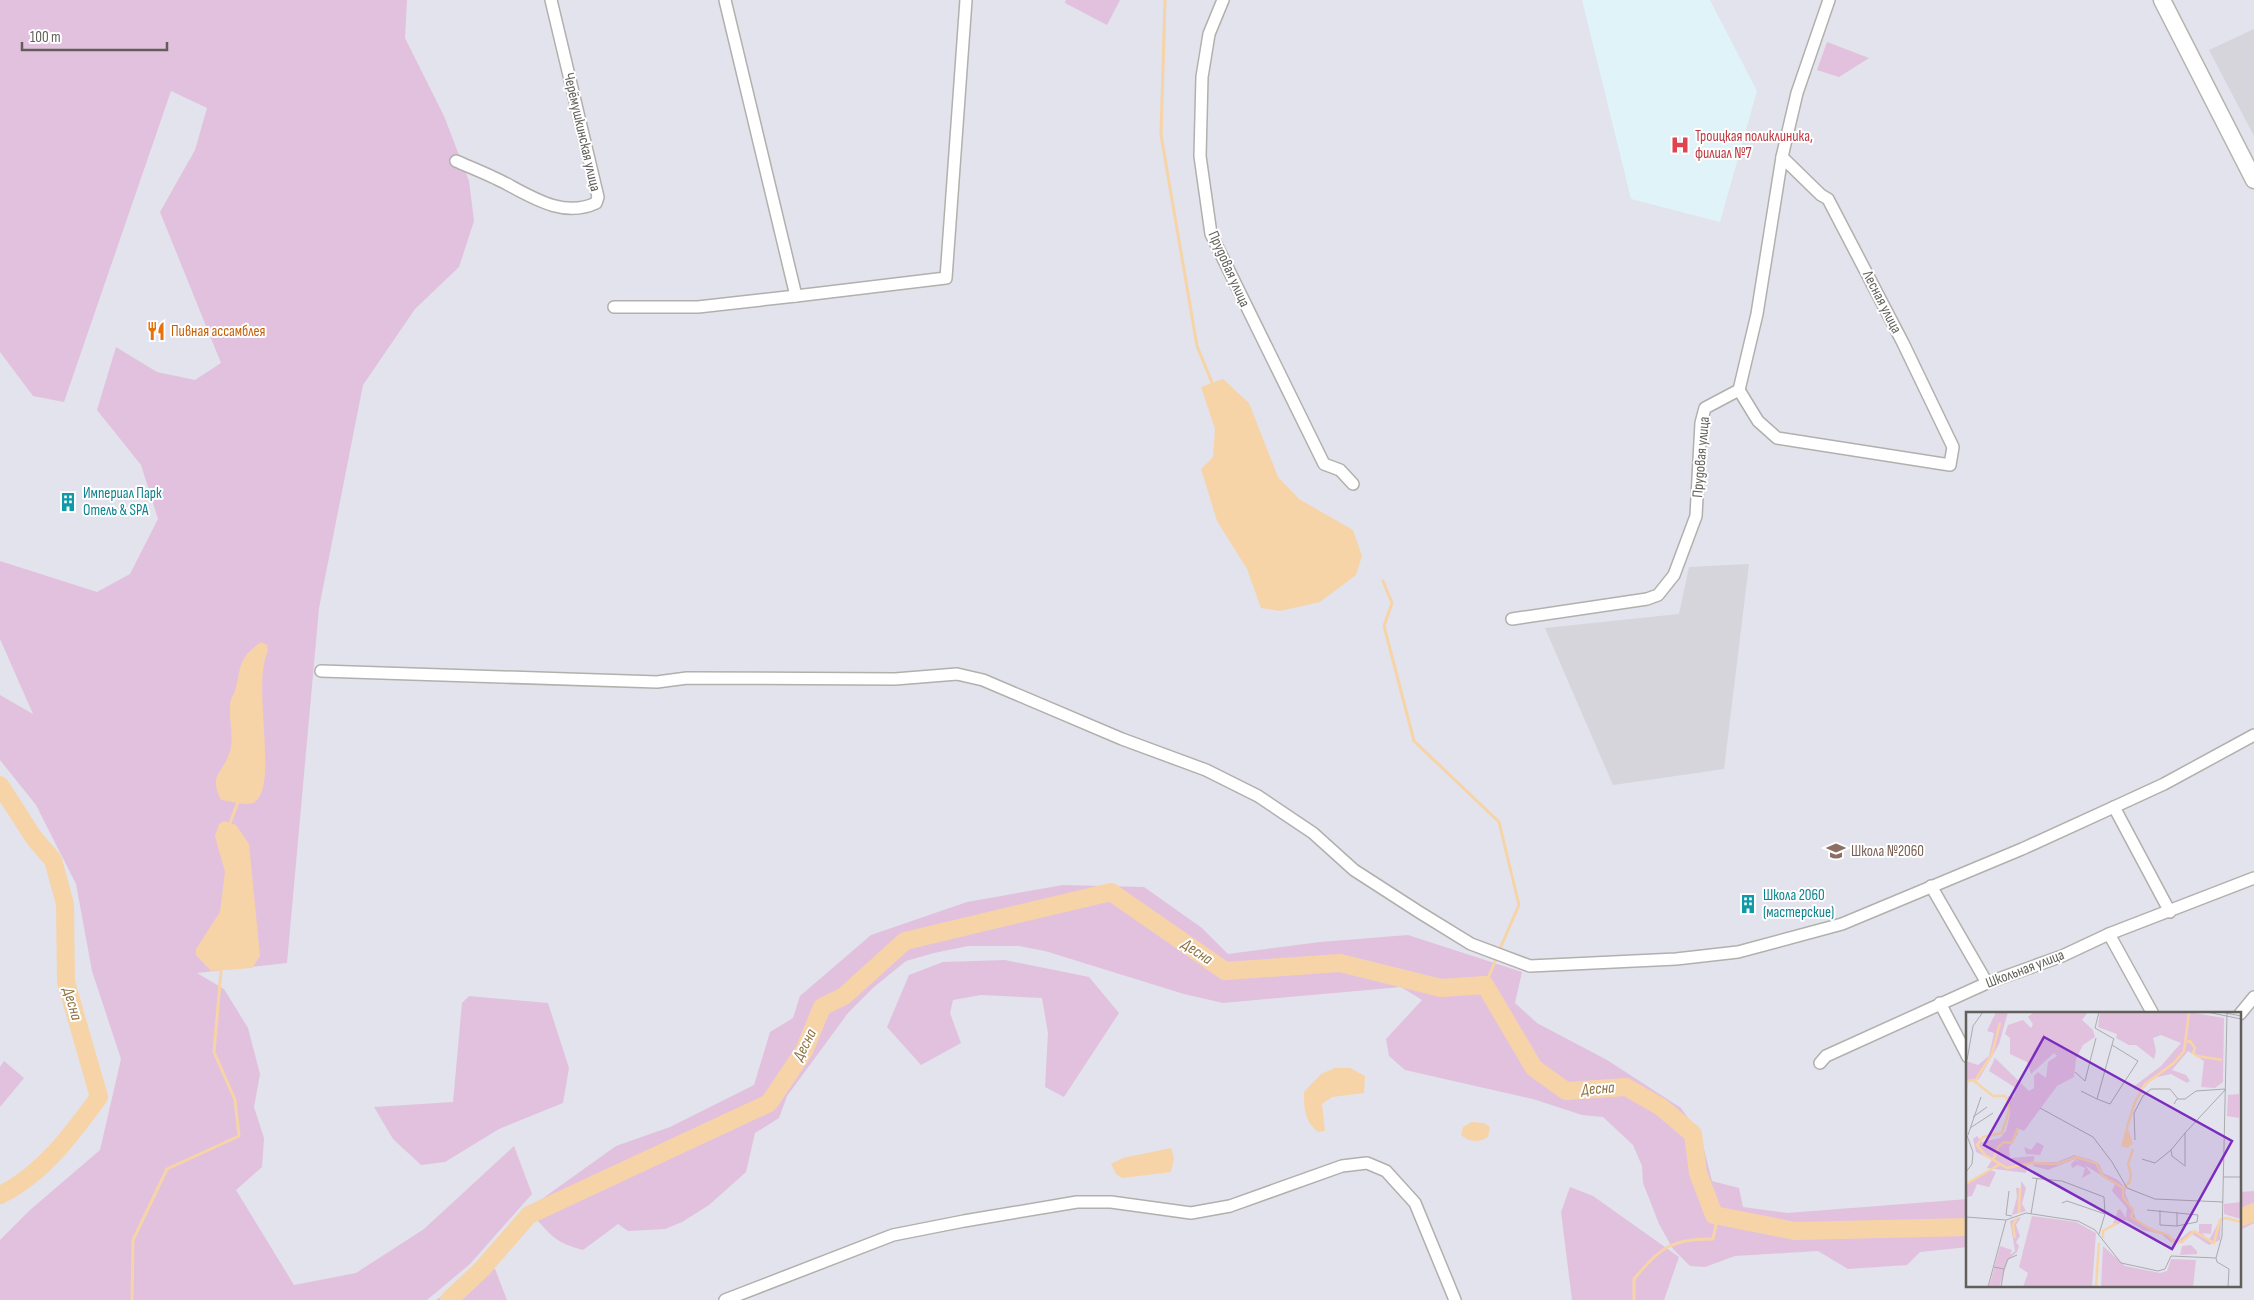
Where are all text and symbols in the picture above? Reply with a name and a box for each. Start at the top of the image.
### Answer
scale bar [22,20,168,52]
text: 100 m [30,28,61,47]
street label: Черёмушкинская улица [559,71,605,193]
place label: Троицкая поликлиника, филиал №7 [1695,127,1813,163]
hospital icon: Троицкая поликлиника, филиал №7 [1669,134,1691,156]
street label: Прудовая улица [1204,228,1254,310]
street label: Лесная улица [1858,266,1906,337]
restaurant icon: Пивная ассамблея [145,320,167,342]
place label: Пивная ассамблея [171,322,266,341]
street label: Прудовая улица [1688,415,1714,498]
place label: Империал Парк Отель & SPA [83,484,162,520]
building icon: Империал Парк Отель & SPA [57,491,79,513]
school or university icon: Школа №2060 [1825,840,1847,862]
place label: Школа №2060 [1851,842,1924,861]
place label: Школа 2060 (мастерские) [1763,886,1834,922]
building icon: Школа 2060 (мастерские) [1737,893,1759,915]
water label: Десна [1177,934,1216,969]
street label: Школьная улица [1983,945,2067,993]
water label: Десна [58,985,86,1023]
inset map [1966,1012,2242,1288]
water label: Десна [789,1026,821,1065]
water label: Десна [1580,1078,1616,1100]

